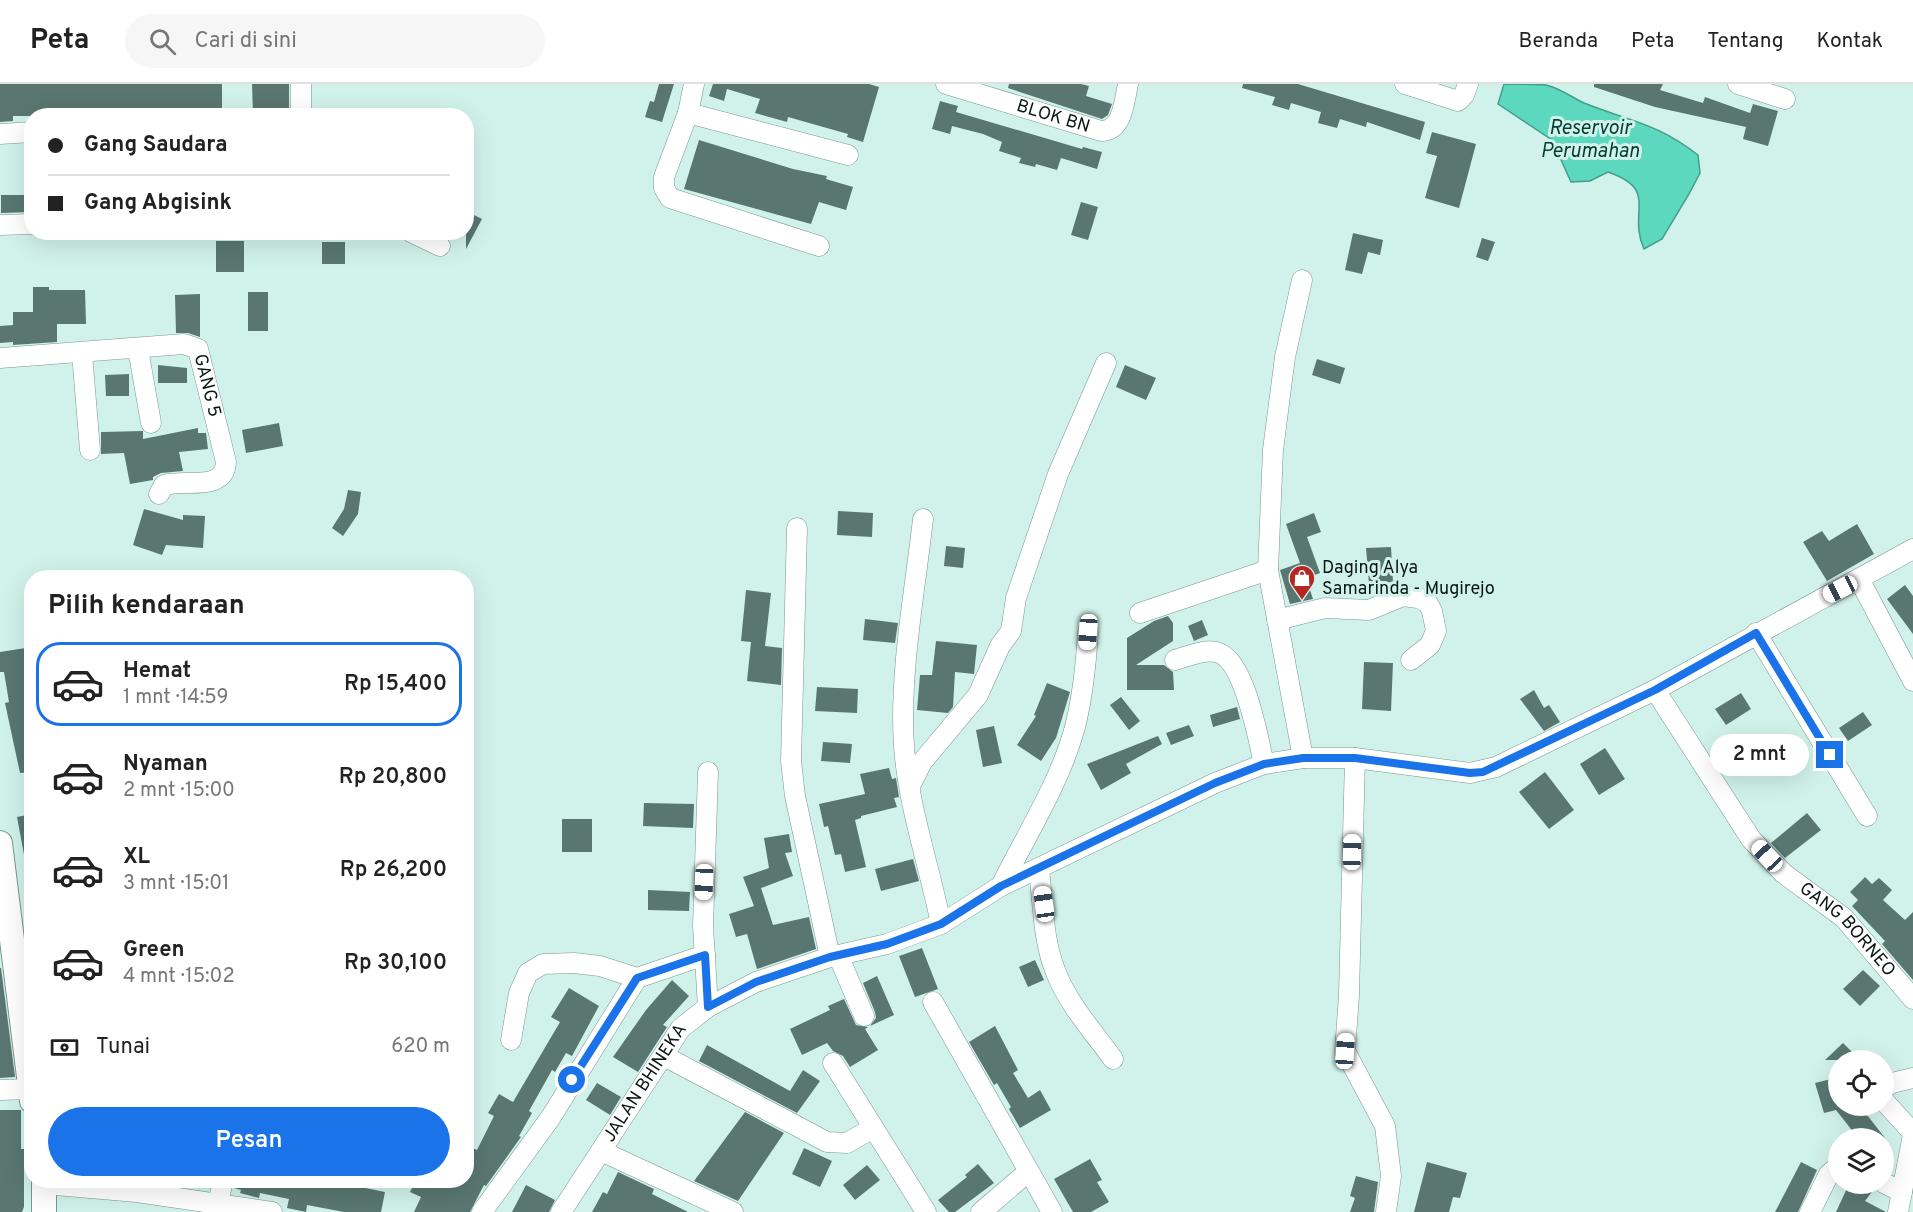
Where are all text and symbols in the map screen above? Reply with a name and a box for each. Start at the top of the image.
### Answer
search box [125,14,545,68]
text: Peta [30,23,89,59]
icon: search [146,25,179,58]
text: Cari di sini [194,28,297,55]
text: Beranda [1519,28,1598,55]
text: Peta [1631,28,1674,55]
text: Tentang [1707,28,1784,55]
text: Kontak [1817,28,1883,55]
street label: BLOK BN [1014,95,1093,138]
water label: Reservoir Perumahan [1540,116,1640,165]
text: Gang Saudara [84,132,228,159]
text: Gang Abgisink [84,190,232,217]
street label: GANG 5 [188,351,226,420]
place label: Daging Alya Samarinda - Mugirejo [1322,557,1495,601]
shop icon: Daging Alya Samarinda - Mugirejo [1287,563,1317,601]
car [1820,573,1860,605]
text: Pilih kendaraan [48,589,245,623]
car [1078,613,1098,651]
icon: car [51,657,105,711]
text: Hemat [123,658,191,685]
text: Rp 15,400 [344,671,447,698]
text: 1 mnt · 14:59 [123,685,228,711]
callout: 2 mnt [1710,734,1809,776]
route end [1816,741,1843,768]
text: 2 mnt [1733,742,1786,768]
icon: car [51,750,105,804]
text: Nyaman [123,751,208,778]
text: Rp 20,800 [339,764,447,791]
text: 2 mnt · 15:00 [123,778,235,804]
car [1343,834,1361,870]
car [1748,837,1786,875]
icon: car [51,843,105,897]
text: XL [123,844,150,871]
text: Rp 26,200 [340,857,447,884]
car [694,864,714,900]
text: 3 mnt · 15:01 [123,871,230,897]
street label: GANG BORNEO [1795,877,1900,981]
car [1033,885,1055,923]
icon: car [51,936,105,990]
text: Green [123,937,185,964]
text: Rp 30,100 [344,950,447,977]
text: 4 mnt · 15:02 [123,964,235,990]
street label: JALAN BHINEKA [598,1019,692,1147]
icon: cash [48,1031,81,1064]
car [1335,1032,1355,1070]
text: Tunai [96,1034,150,1061]
text: 620 m [391,1034,450,1060]
map controls [1828,1050,1894,1194]
button: locate [1828,1050,1894,1116]
route start [558,1066,585,1093]
button: Pesan [48,1107,450,1176]
button: layers [1828,1128,1894,1194]

